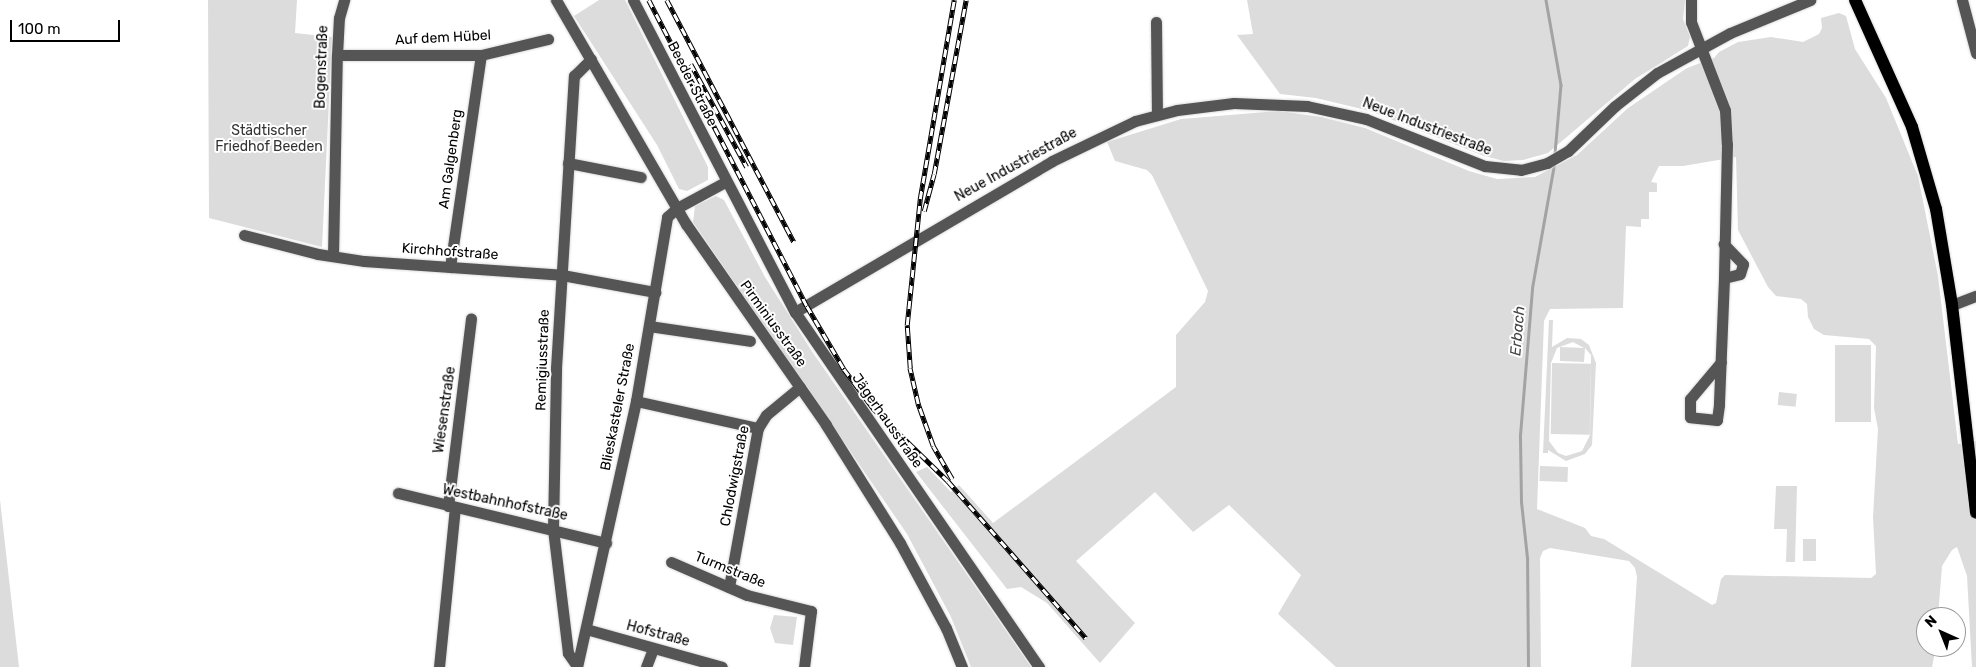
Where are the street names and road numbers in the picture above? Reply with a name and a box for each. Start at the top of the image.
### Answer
street label: Bogenstraße [312,25,332,109]
street label: Auf dem Hübel [394,27,492,49]
street label: Beeder Straße [663,39,721,129]
street label: Neue Industriestraße [1360,95,1494,159]
street label: Am Galgenberg [436,108,466,210]
street label: Neue Industriestraße [952,124,1080,206]
street label: Kirchhofstraße [401,240,499,264]
street label: Pirminiusstraße [736,278,810,370]
street label: Remigiusstraße [533,309,553,411]
street label: Blieskasteler Straße [597,342,639,472]
street label: Wiesenstraße [431,365,459,455]
street label: Jägerhausstraße [848,371,926,471]
street label: Chlodwigstraße [717,424,753,528]
street label: Westbahnhofstraße [441,481,569,525]
street label: Turmstraße [692,548,768,592]
street label: Hofstraße [624,617,692,651]

